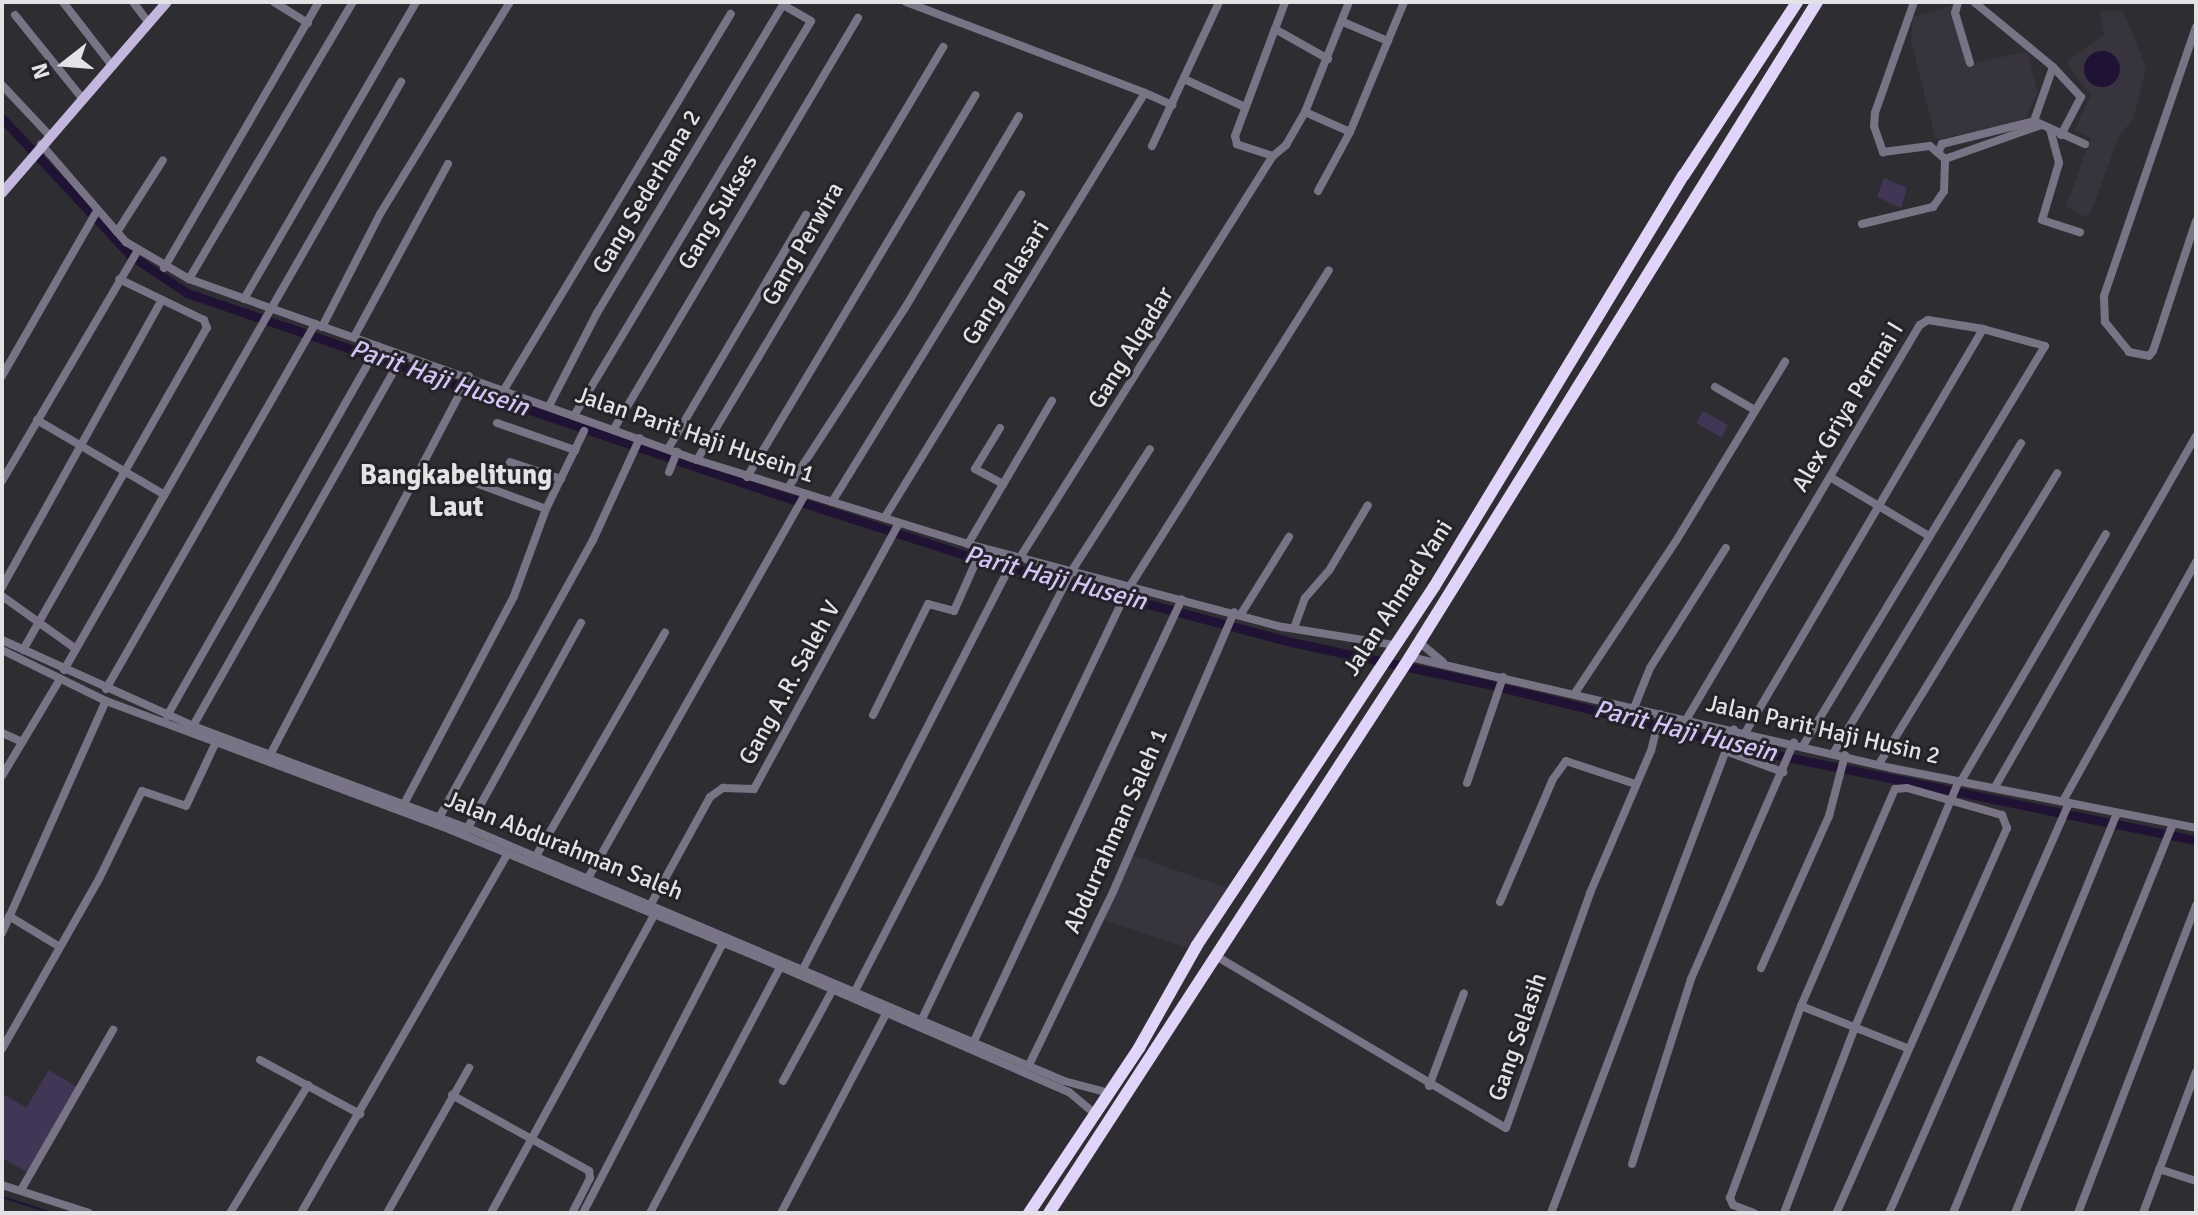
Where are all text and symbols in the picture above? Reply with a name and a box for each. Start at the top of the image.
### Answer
north arrow [24,24,104,104]
text: N [25,60,56,82]
street label: Gang Sederhana 2 [587,105,707,279]
street label: Gang Sukses [672,149,764,275]
street label: Gang Perwira [756,177,850,311]
street label: Gang Palasari [956,215,1056,351]
street label: Gang Alqadar [1082,282,1180,414]
street label: Alex Griya Permai I [1786,317,1910,497]
water label: Parit Haji Husein [345,334,533,424]
street label: Jalan Parit Haji Husein 1 [572,381,818,489]
district label: Bangkabelitung Laut [360,458,552,524]
street label: Jalan Ahmad Yani [1337,515,1459,681]
water label: Parit Haji Husein [961,540,1149,618]
street label: Gang A.R. Saleh V [733,596,847,770]
street label: Jalan Parit Haji Husin 2 [1703,689,1943,771]
water label: Parit Haji Husein [1590,694,1780,770]
street label: Abdurrahman Saleh 1 [1058,724,1174,938]
street label: Jalan Abdurahman Saleh [441,785,687,907]
street label: Gang Selasih [1483,969,1553,1105]

